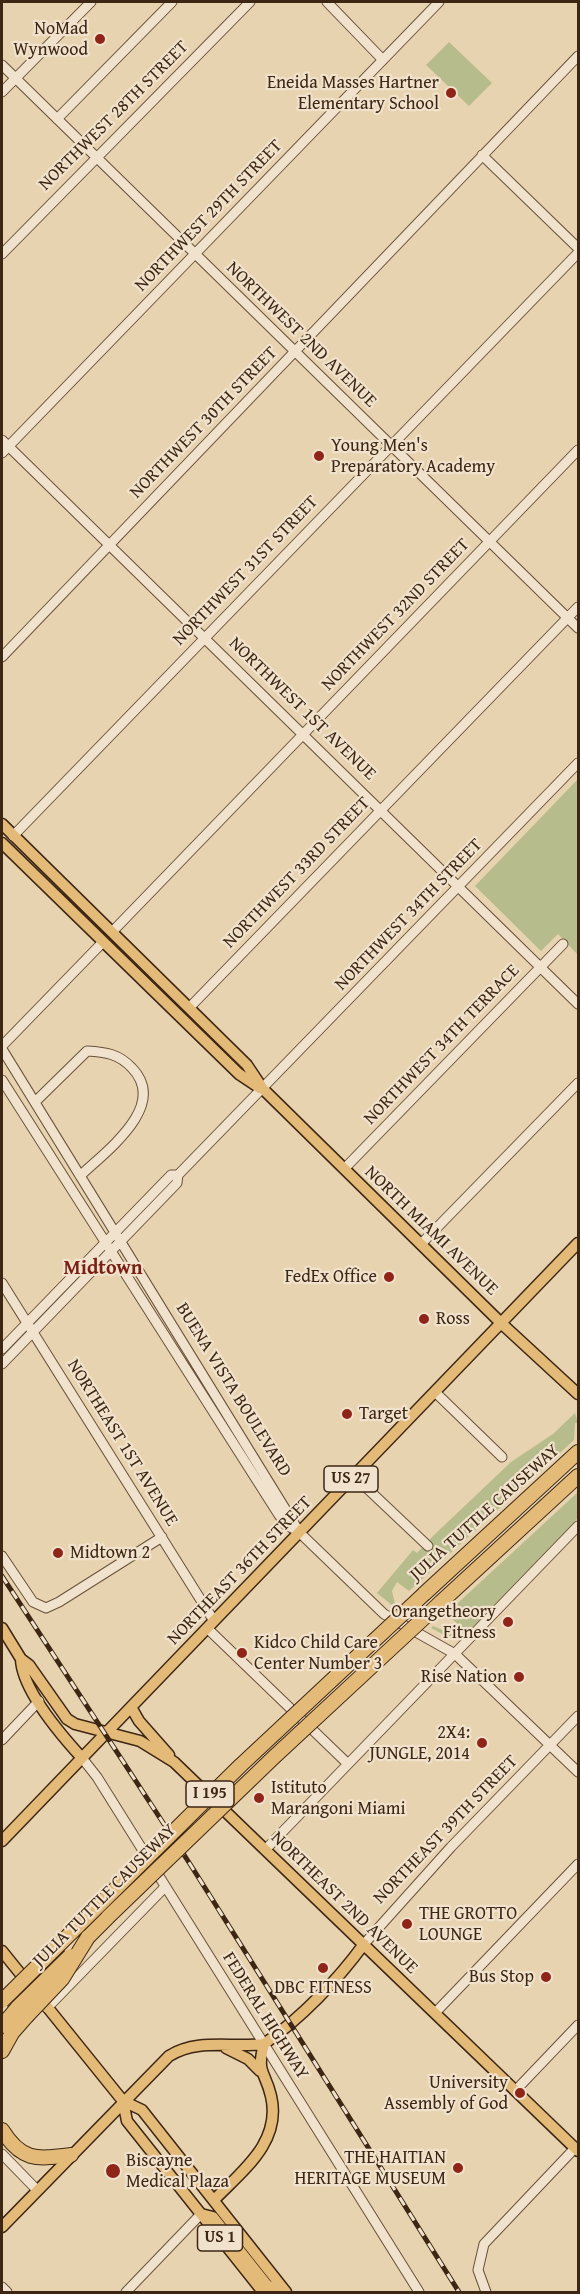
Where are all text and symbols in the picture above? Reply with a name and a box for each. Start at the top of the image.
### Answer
place label: NoMad Wynwood [13,18,88,60]
marker: NoMad Wynwood [93,32,107,46]
street label: NORTHWEST 28TH STREET [35,37,193,195]
place label: Eneida Masses Hartner Elementary School [267,72,439,115]
marker: Eneida Masses Hartner Elementary School [444,86,458,100]
street label: NORTHWEST 29TH STREET [131,136,287,296]
street label: NORTHWEST 2ND AVENUE [221,258,381,412]
street label: NORTHWEST 30TH STREET [126,343,282,503]
place label: Young Men's Preparatory Academy [331,435,495,478]
marker: Young Men's Preparatory Academy [312,449,326,463]
street label: NORTHWEST 31ST STREET [169,492,323,650]
street label: NORTHWEST 32ND STREET [318,534,474,696]
street label: NORTHWEST 1ST AVENUE [224,633,380,785]
street label: NORTHWEST 33RD STREET [219,793,375,953]
street label: NORTHWEST 34TH STREET [331,835,487,995]
street label: NORTHWEST 34TH TERRACE [360,960,524,1130]
street label: NORTH MIAMI AVENUE [360,1162,502,1300]
district label: Midtown [63,1257,143,1281]
place label: FedEx Office [285,1266,377,1288]
marker: FedEx Office [382,1270,396,1284]
street label: BUENA VISTA BOULEVARD [171,1299,295,1481]
place label: Ross [436,1308,470,1330]
marker: Ross [417,1312,431,1326]
street label: NORTHEAST 1ST AVENUE [62,1356,182,1530]
place label: Target [359,1403,408,1425]
marker: Target [340,1407,354,1421]
street label: JULIA TUTTLE CAUSEWAY [406,1440,564,1586]
road number: US 27 [324,1466,378,1492]
street label: NORTHEAST 36TH STREET [163,1492,317,1650]
place label: Midtown 2 [70,1542,150,1564]
marker: Midtown 2 [51,1546,65,1560]
place label: Orangetheory Fitness [391,1601,496,1644]
marker: Orangetheory Fitness [501,1615,515,1629]
place label: Kidco Child Care Center Number 3 [254,1632,383,1674]
marker: Kidco Child Care Center Number 3 [235,1646,249,1660]
place label: Rise Nation [421,1666,507,1688]
marker: Rise Nation [512,1670,526,1684]
place label: 2X4: JUNGLE, 2014 [369,1722,470,1764]
marker: 2X4: JUNGLE, 2014 [475,1736,489,1750]
street label: NORTHEAST 39TH STREET [369,1751,523,1909]
place label: Istituto Marangoni Miami [271,1777,405,1820]
road number: I 195 [186,1781,234,1807]
marker: Istituto Marangoni Miami [252,1791,266,1805]
street label: JULIA TUTTLE CAUSEWAY [29,1820,181,1972]
street label: NORTHEAST 2ND AVENUE [266,1827,422,1979]
place label: THE GROTTO LOUNGE [419,1903,517,1946]
marker: THE GROTTO LOUNGE [400,1917,414,1931]
street label: FEDERAL HIGHWAY [217,1948,313,2084]
marker: DBC FITNESS [316,1961,330,1975]
place label: Bus Stop [469,1966,534,1988]
marker: Bus Stop [539,1970,553,1984]
place label: DBC FITNESS [274,1977,372,1999]
place label: University Assembly of God [384,2072,508,2114]
marker: University Assembly of God [513,2086,527,2100]
place label: THE HAITIAN HERITAGE MUSEUM [295,2147,446,2190]
place label: Biscayne Medical Plaza [126,2150,229,2192]
marker: THE HAITIAN HERITAGE MUSEUM [451,2161,465,2175]
marker: Biscayne Medical Plaza [104,2162,122,2180]
road number: US 1 [198,2225,242,2251]

